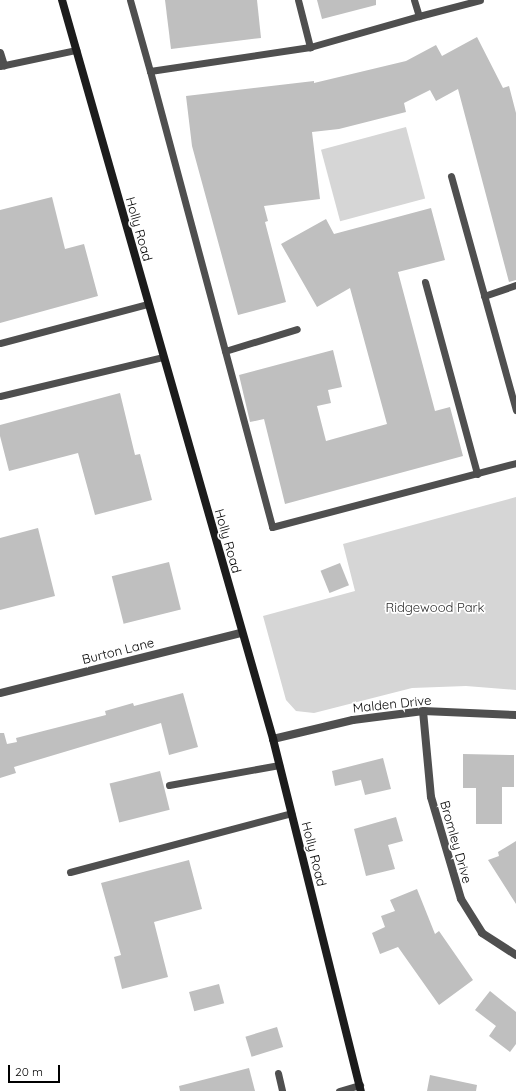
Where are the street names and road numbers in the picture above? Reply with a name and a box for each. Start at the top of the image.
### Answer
street label: Holly Road [122,195,156,263]
street label: Holly Road [211,507,245,575]
street label: Burton Lane [80,635,156,667]
street label: Malden Drive [352,692,432,716]
street label: Bromley Drive [437,799,475,885]
street label: Holly Road [298,820,330,888]

